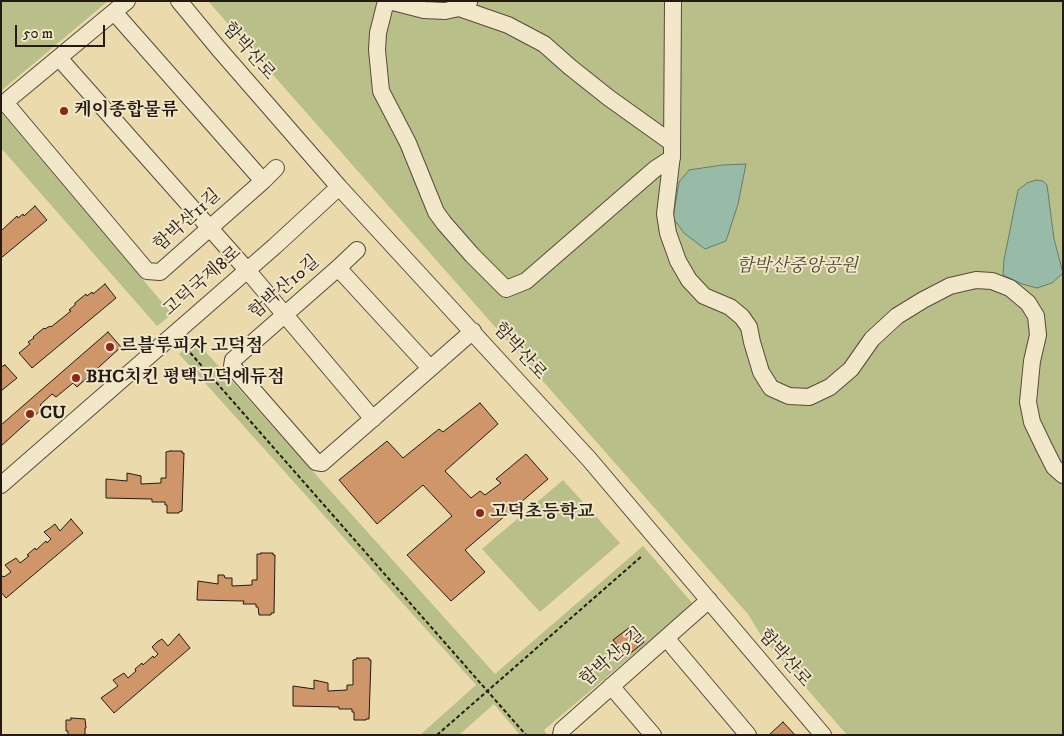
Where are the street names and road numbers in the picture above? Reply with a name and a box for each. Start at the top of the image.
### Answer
street label: 함박산로 [217,19,279,85]
street label: 함박산11길 [150,185,226,257]
street label: 고덕국제8로 [160,242,246,322]
street label: 함박산10길 [246,252,324,324]
street label: 함박산로 [488,319,550,385]
street label: 함박산9길 [576,624,650,692]
street label: 함박산로 [753,626,815,692]

